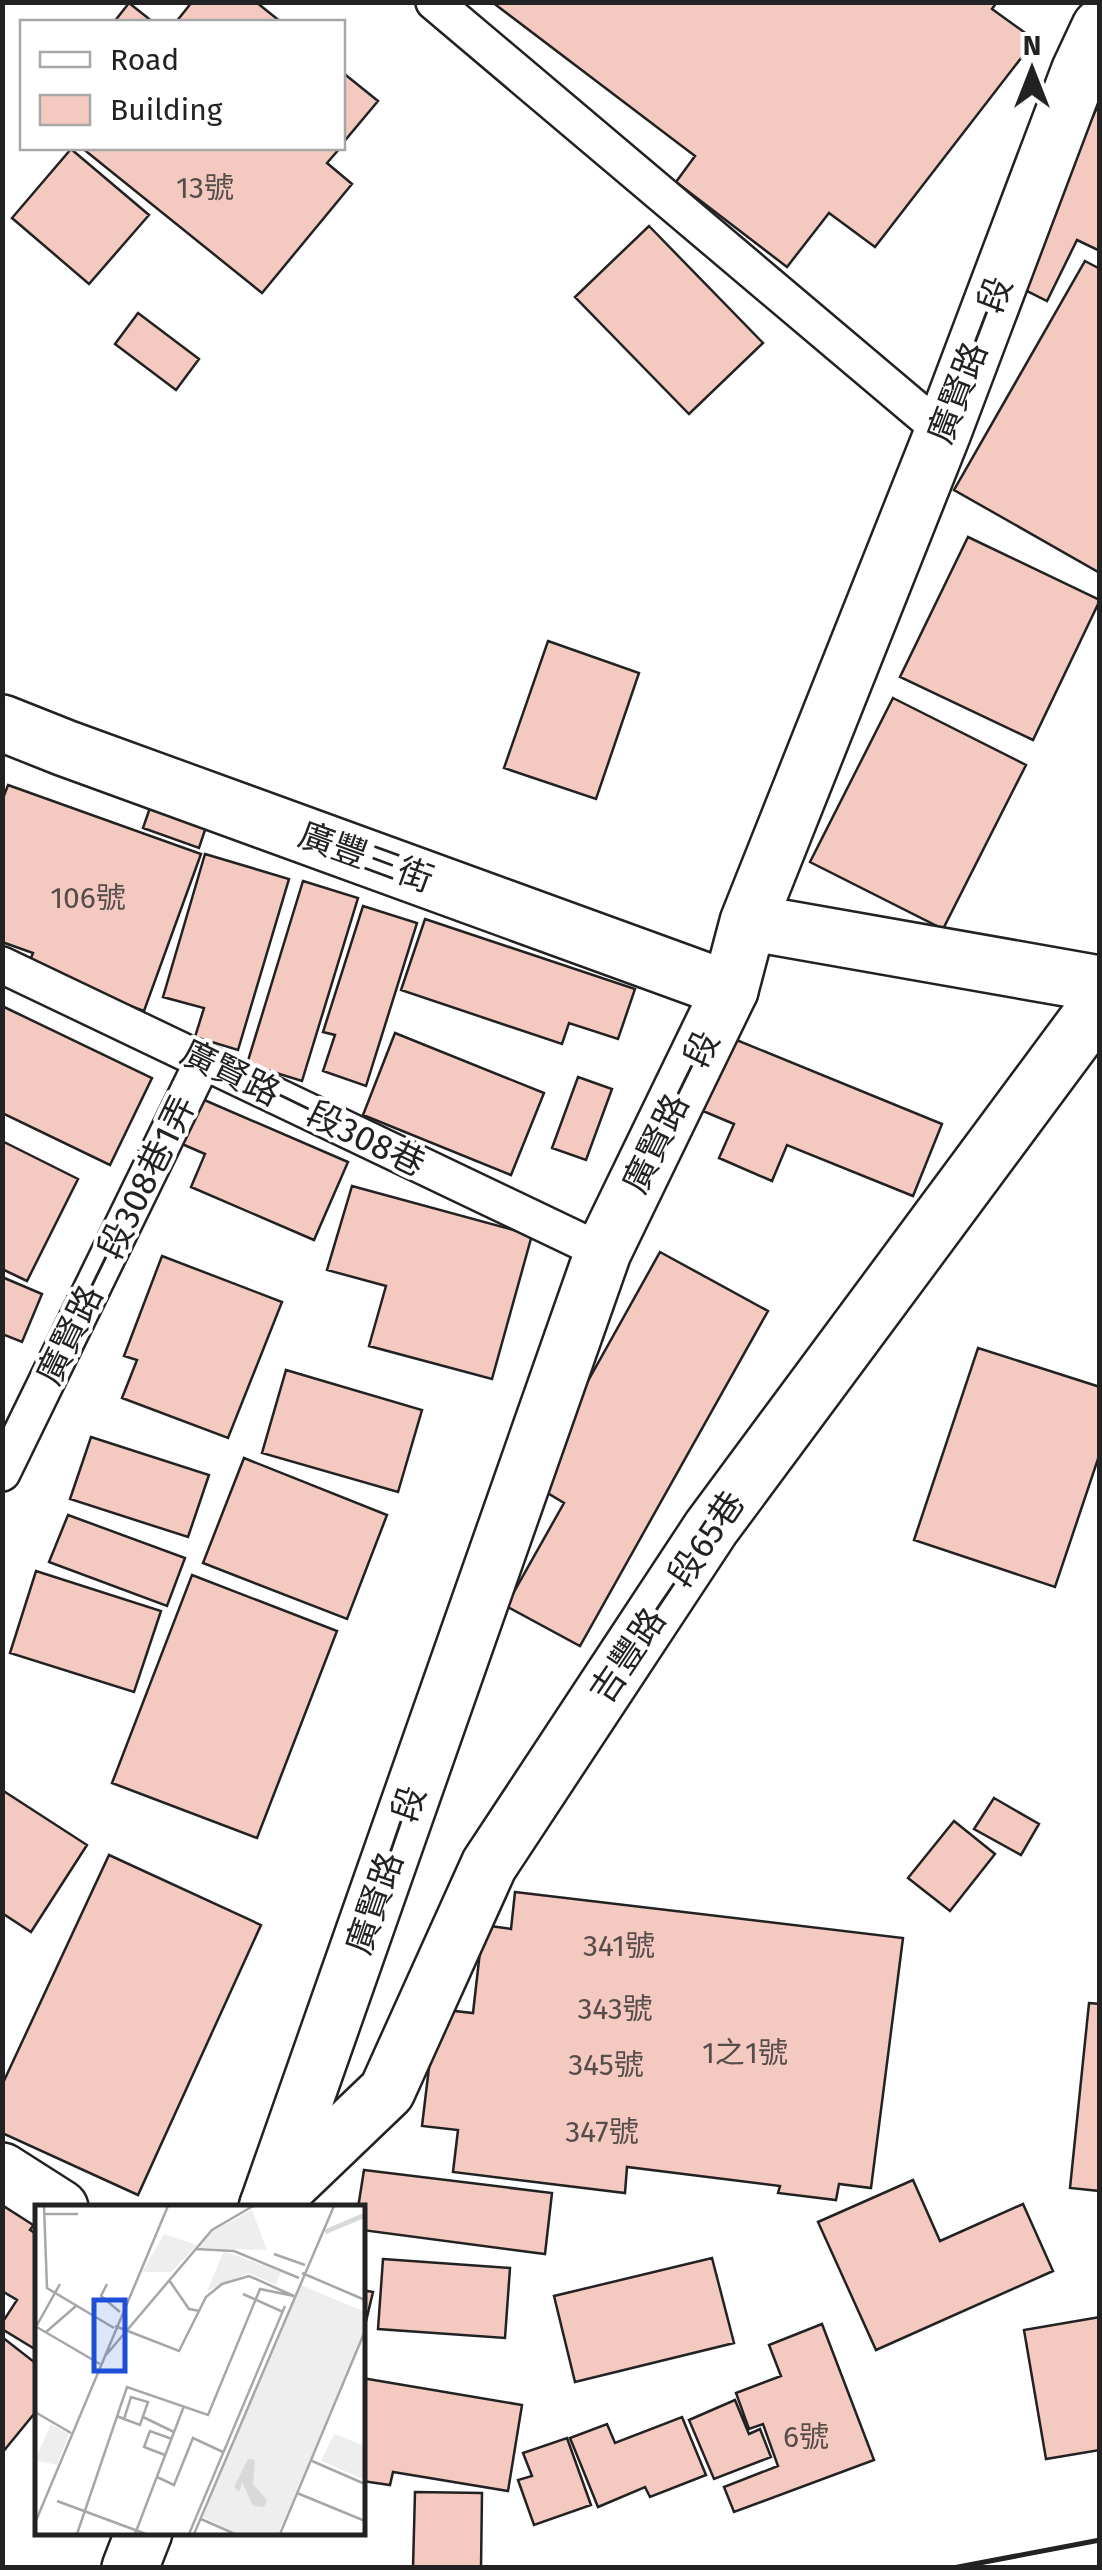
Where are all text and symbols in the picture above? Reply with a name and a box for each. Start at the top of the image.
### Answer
legend [20,20,345,150]
north arrow [982,20,1082,120]
text: N [1023,29,1041,62]
text: Road [110,42,179,78]
text: Building [110,92,223,128]
house number: 13號 [176,170,234,206]
street label: 廣賢路一段 [919,271,1021,449]
street label: 廣豐三街 [293,813,439,901]
house number: 106號 [50,880,126,916]
street label: 廣賢路一段 [614,1024,728,1200]
street label: 廣賢路一段308巷 [174,1031,432,1185]
street label: 廣賢路一段308巷1弄 [28,1089,204,1391]
street label: 吉豐路一段65巷 [581,1483,753,1711]
street label: 廣賢路一段 [338,1780,434,1960]
house number: 341號 [583,1928,655,1964]
house number: 343號 [577,1991,653,2027]
house number: 1之1號 [702,2035,788,2071]
house number: 345號 [568,2047,644,2083]
house number: 347號 [565,2114,639,2150]
inset map [35,2205,365,2535]
house number: 6號 [783,2419,829,2455]

